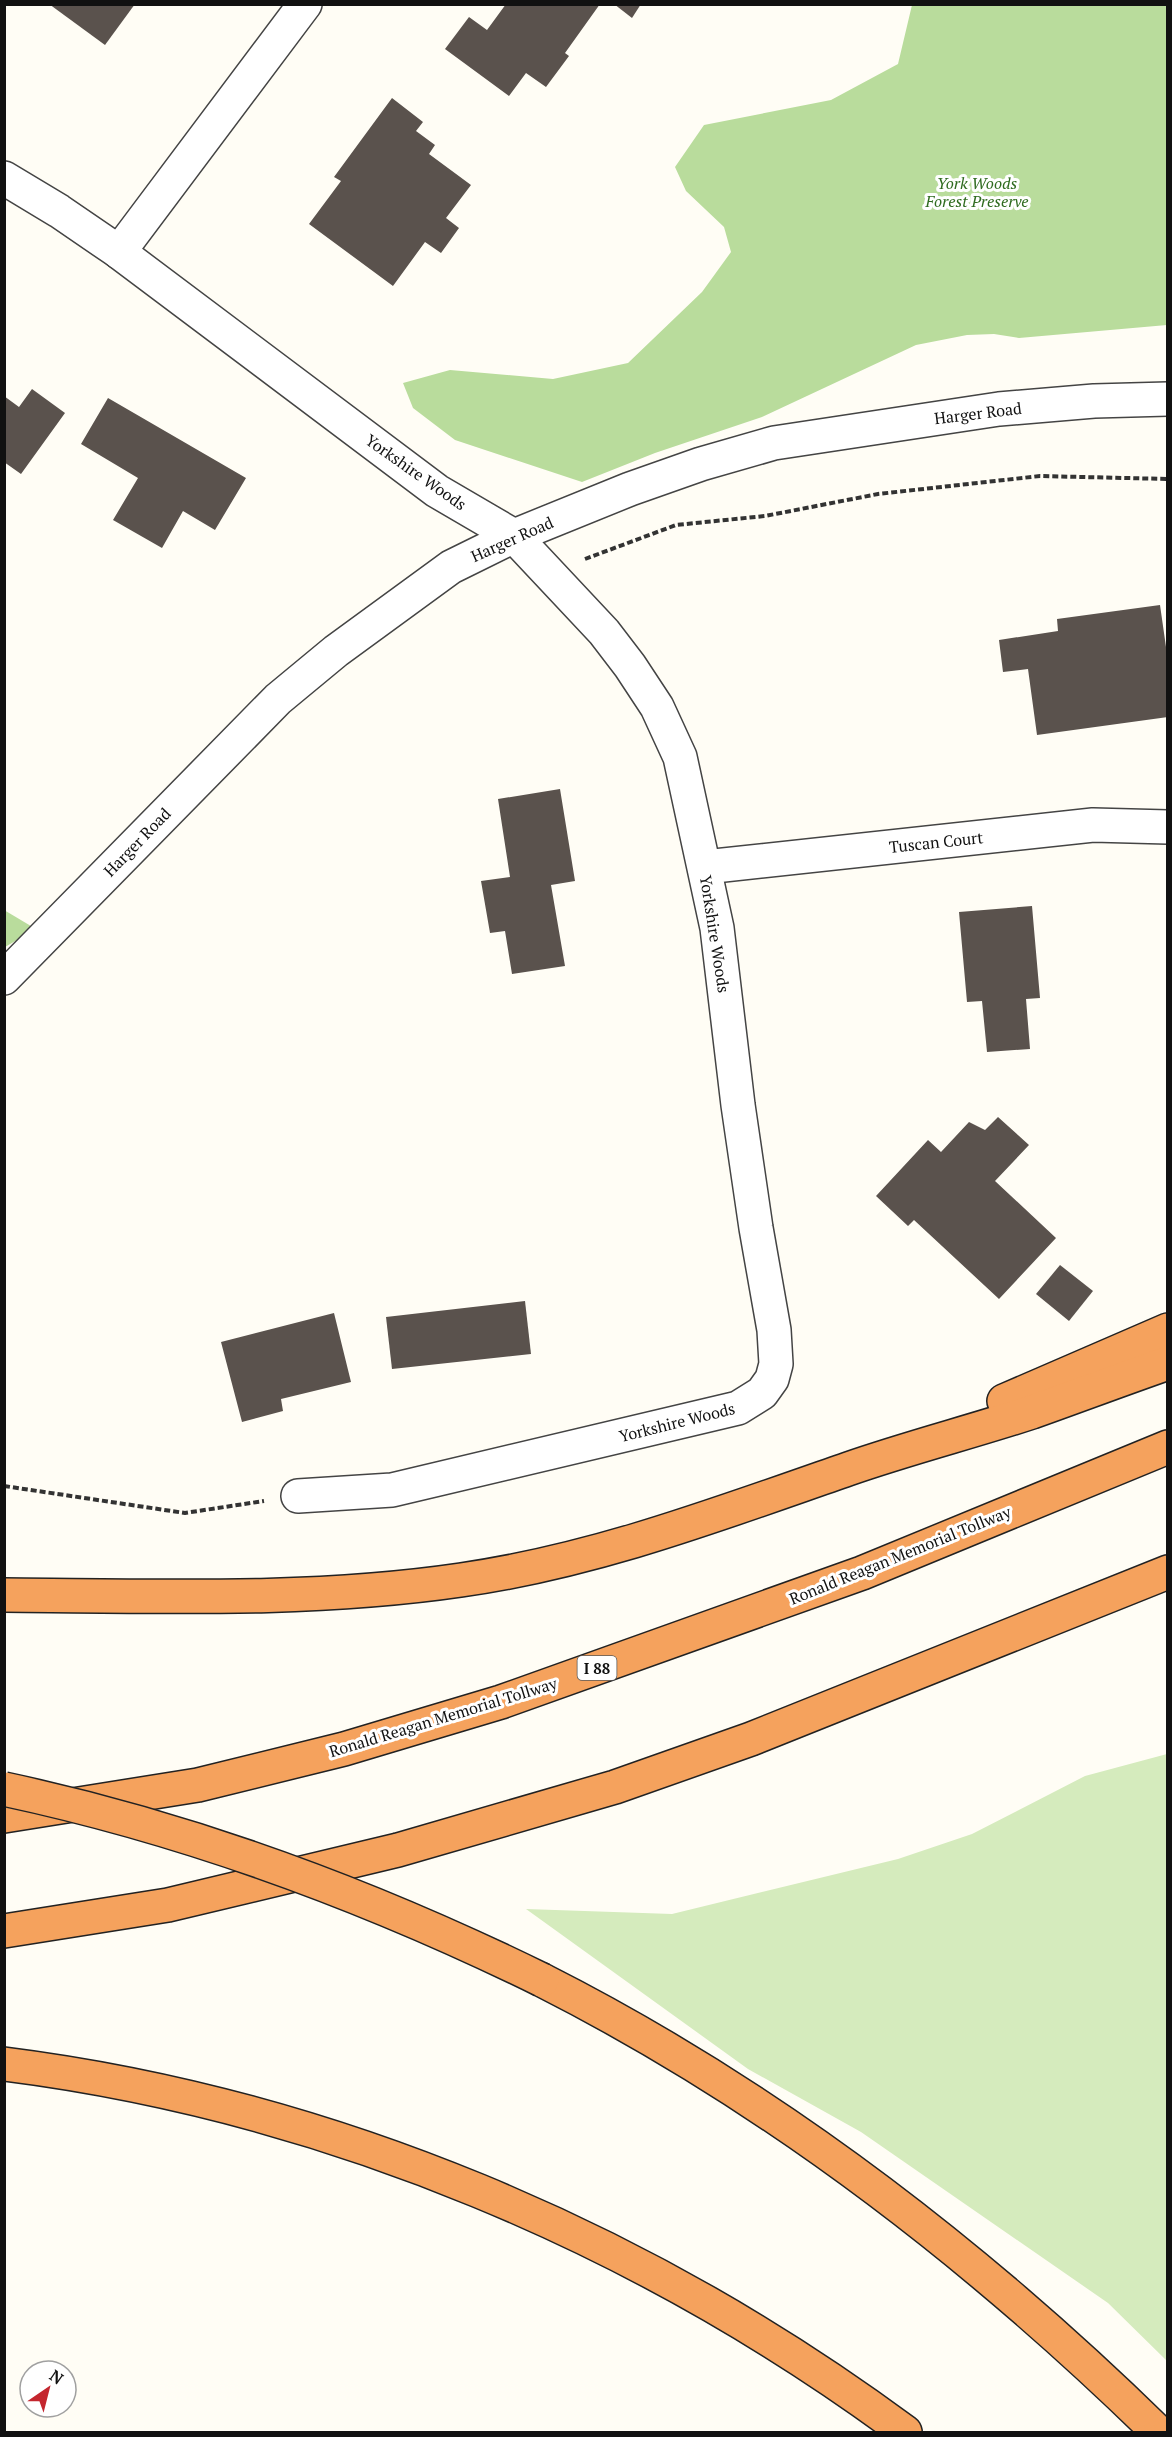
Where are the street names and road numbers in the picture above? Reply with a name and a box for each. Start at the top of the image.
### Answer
street label: Harger Road [933,397,1023,429]
street label: Yorkshire Woods [361,429,471,515]
street label: Harger Road [467,511,557,567]
street label: Harger Road [98,803,176,881]
street label: Tuscan Court [888,826,984,858]
street label: Yorkshire Woods [695,874,735,994]
street label: Yorkshire Woods [617,1397,737,1447]
street label: Ronald Reagan Memorial Tollway [786,1500,1015,1610]
road number: I 88 [578,1656,616,1680]
street label: Ronald Reagan Memorial Tollway [326,1672,561,1762]

